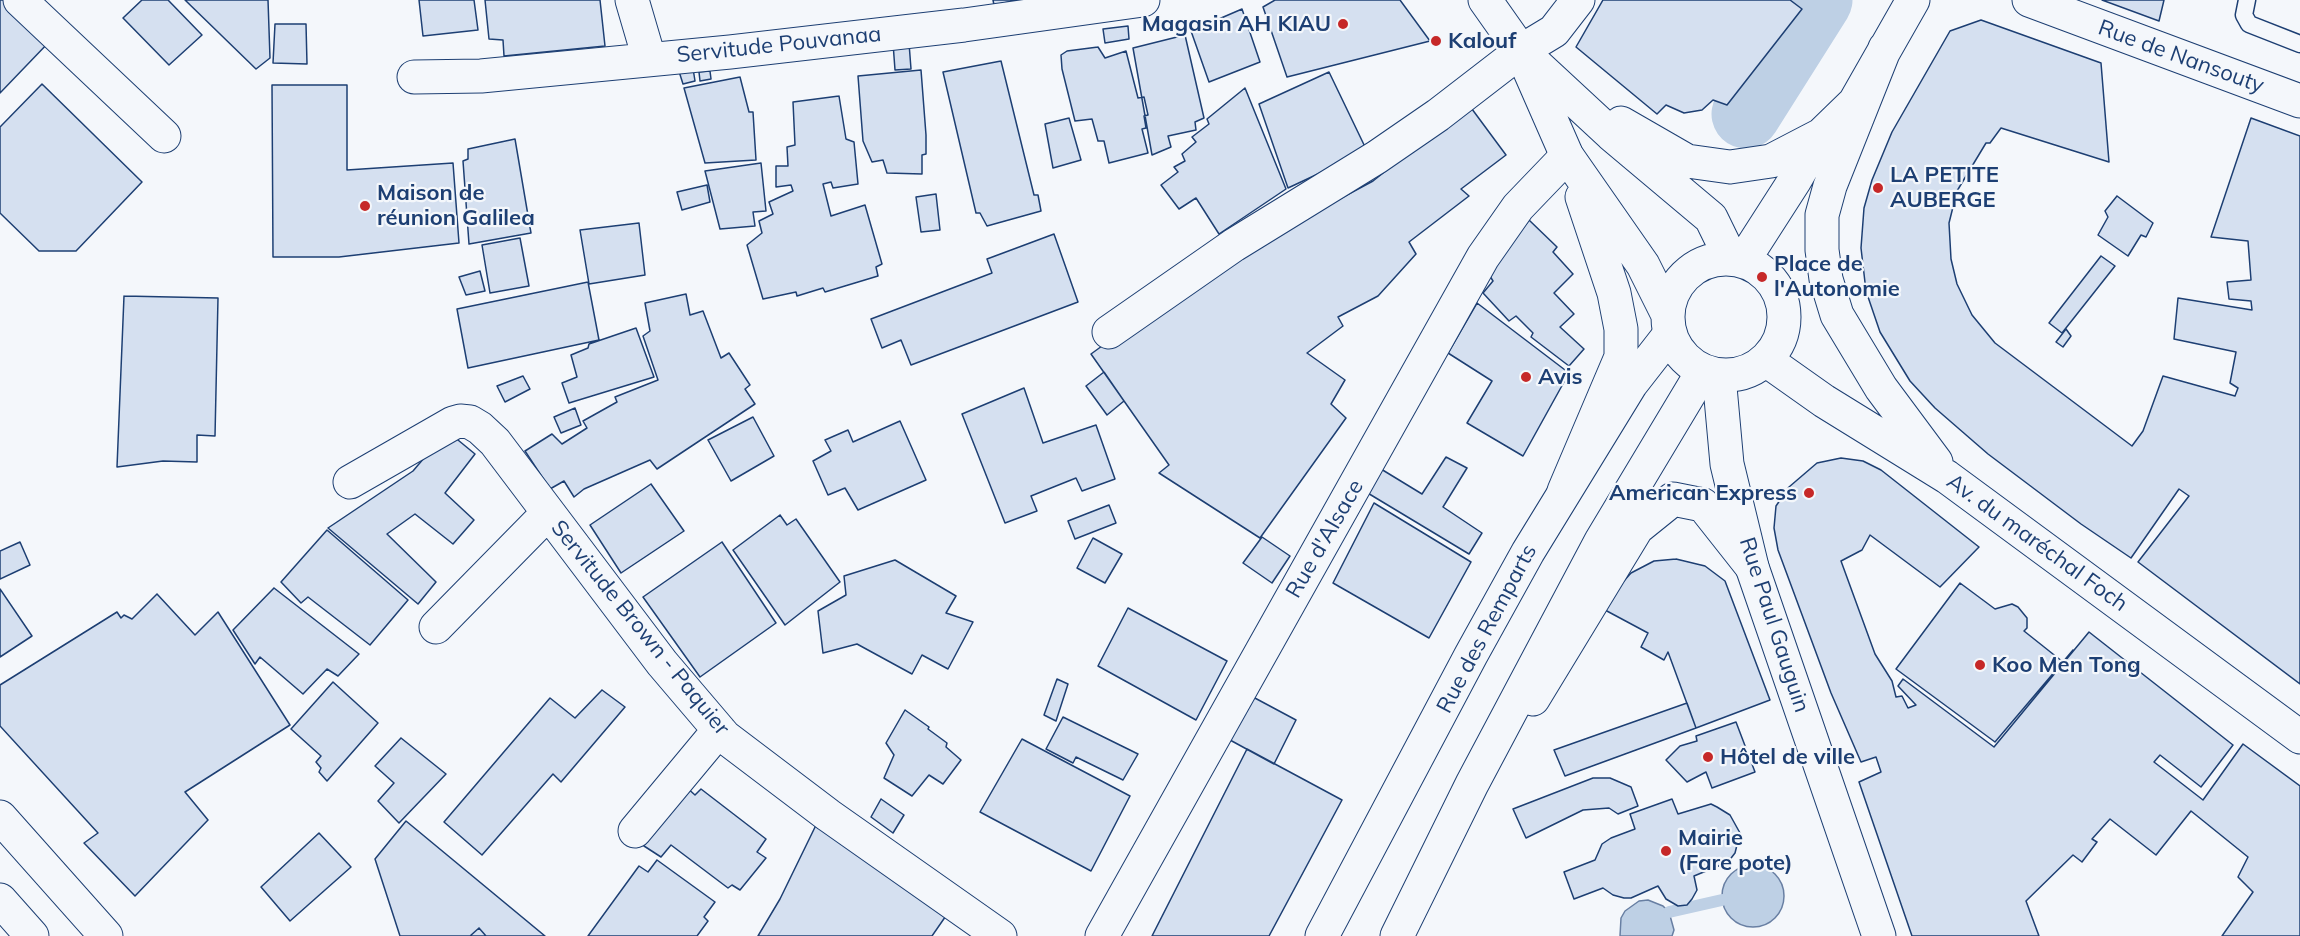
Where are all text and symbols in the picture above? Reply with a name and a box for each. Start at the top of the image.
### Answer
place label: Magasin AH KIAU [1142,11,1331,37]
street label: Rue de Nansouty [2094,15,2268,99]
marker: Magasin AH KIAU [1336,17,1350,31]
street label: Servitude Pouvanaa [675,21,883,69]
place label: Kalouf [1448,28,1516,54]
marker: Kalouf [1429,34,1443,48]
place label: LA PETITE AUBERGE [1890,162,1999,214]
place label: Maison de réunion Galilea [377,180,535,231]
marker: LA PETITE AUBERGE [1871,181,1885,195]
marker: Maison de réunion Galilea [358,199,372,213]
place label: Place de l'Autonomie [1774,251,1900,302]
marker: Place de l'Autonomie [1755,270,1769,284]
place label: Avis [1538,364,1583,390]
marker: Avis [1519,370,1533,384]
street label: Av. du maréchal Foch [1941,468,2133,618]
street label: Rue d'Alsace [1281,475,1369,603]
place label: American Express [1609,480,1797,506]
marker: American Express [1802,486,1816,500]
street label: Servitude Brown - Paquier [545,515,735,741]
street label: Rue Paul Gauguin [1733,534,1815,716]
street label: Rue des Remparts [1431,540,1543,718]
place label: Koo Men Tong [1992,652,2141,678]
marker: Koo Men Tong [1973,658,1987,672]
place label: Hôtel de ville [1720,744,1855,770]
marker: Hôtel de ville [1701,750,1715,764]
place label: Mairie (Fare pote) [1678,825,1793,876]
marker: Mairie (Fare pote) [1659,844,1673,858]

